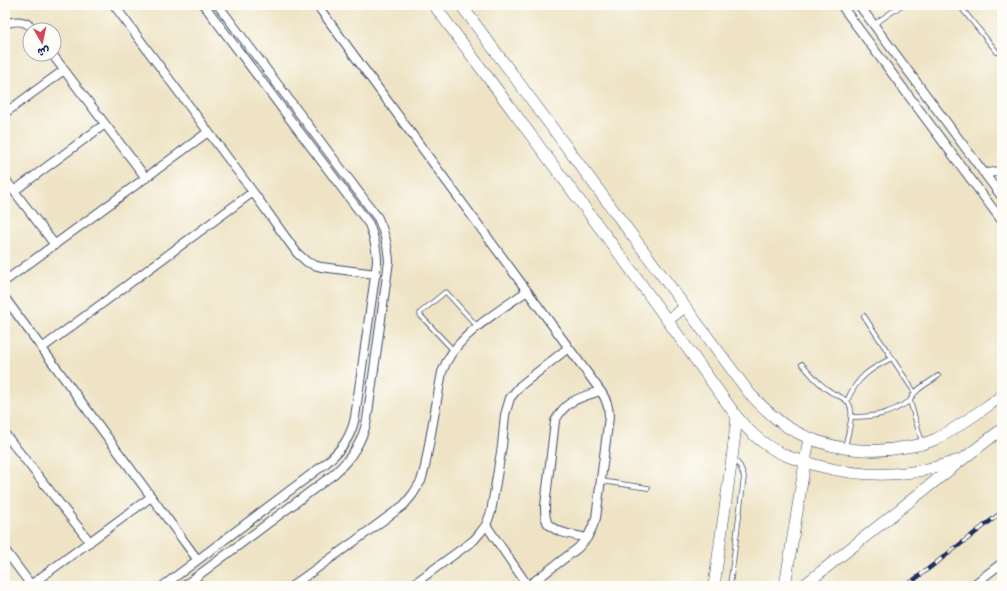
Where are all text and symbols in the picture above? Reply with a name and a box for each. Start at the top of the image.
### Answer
north arrow [22,22,62,62]
text: ش [36,44,51,60]

